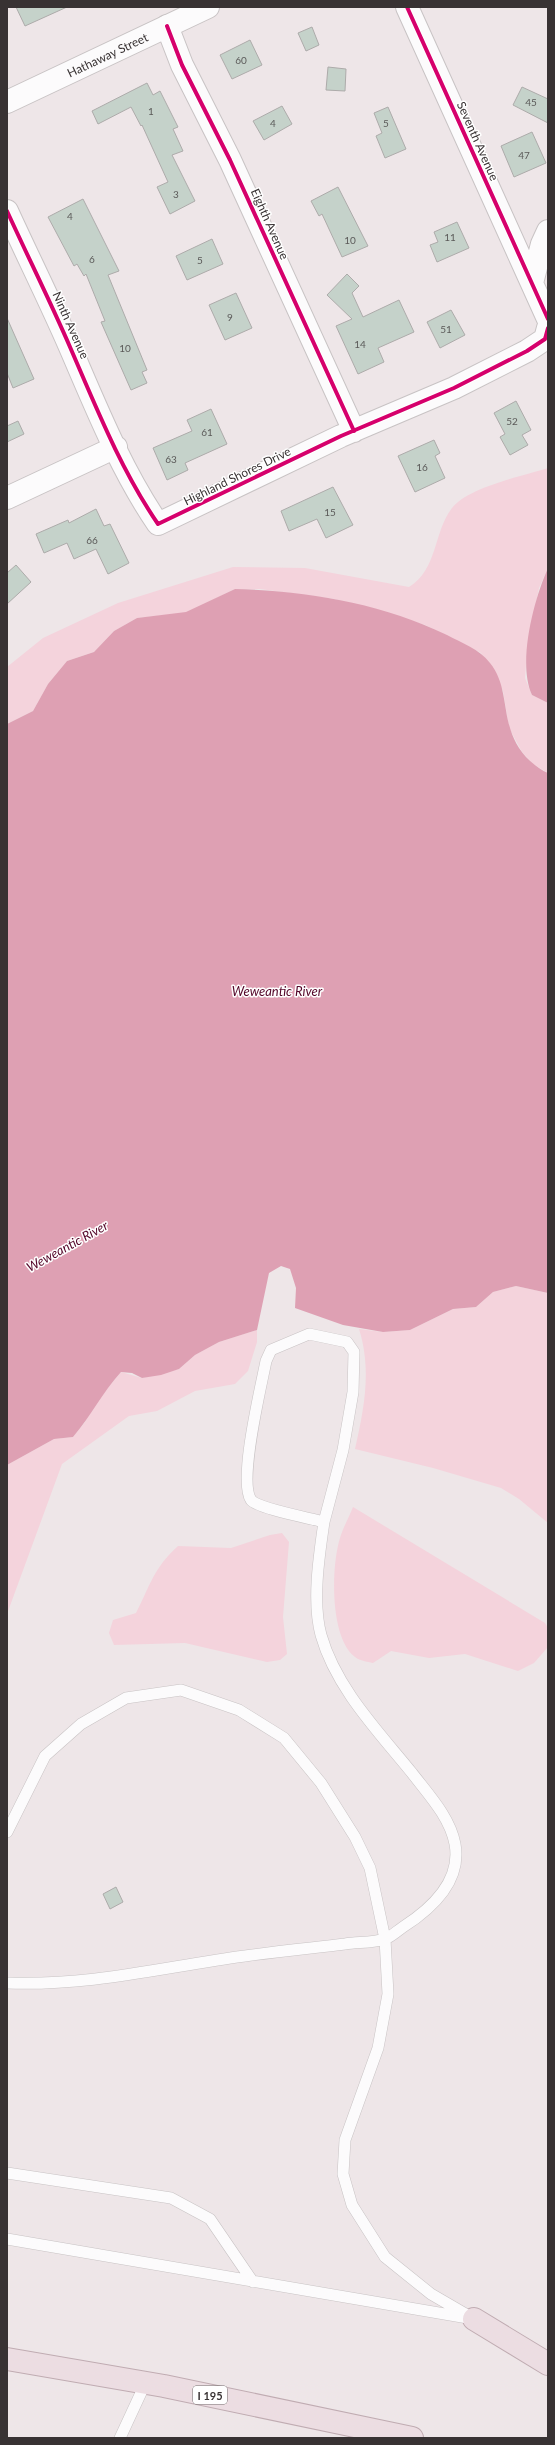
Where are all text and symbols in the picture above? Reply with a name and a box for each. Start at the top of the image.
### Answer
street label: Hathaway Street [65,29,151,80]
house number: 60 [235,54,247,66]
house number: 45 [525,96,537,108]
street label: Seventh Avenue [454,99,502,183]
house number: 1 [148,105,154,117]
house number: 4 [270,117,276,129]
house number: 5 [383,117,389,129]
house number: 47 [518,149,530,161]
street label: Eighth Avenue [248,186,292,262]
house number: 3 [173,188,179,200]
house number: 4 [67,210,73,222]
house number: 11 [444,231,456,243]
house number: 10 [344,234,356,246]
house number: 6 [89,253,95,265]
house number: 5 [197,254,203,266]
street label: Ninth Avenue [50,289,92,361]
house number: 9 [227,311,233,323]
house number: 51 [440,323,452,335]
house number: 14 [354,338,366,350]
house number: 10 [119,342,131,354]
house number: 52 [506,415,518,427]
house number: 61 [201,426,213,438]
street label: Highland Shores Drive [181,444,293,508]
house number: 63 [165,453,177,465]
house number: 16 [416,461,428,473]
house number: 15 [324,506,336,518]
house number: 66 [86,534,98,546]
water label: Weweantic River [232,983,323,999]
water label: Weweantic River [24,1217,111,1275]
road number: I 195 [193,2386,227,2404]

